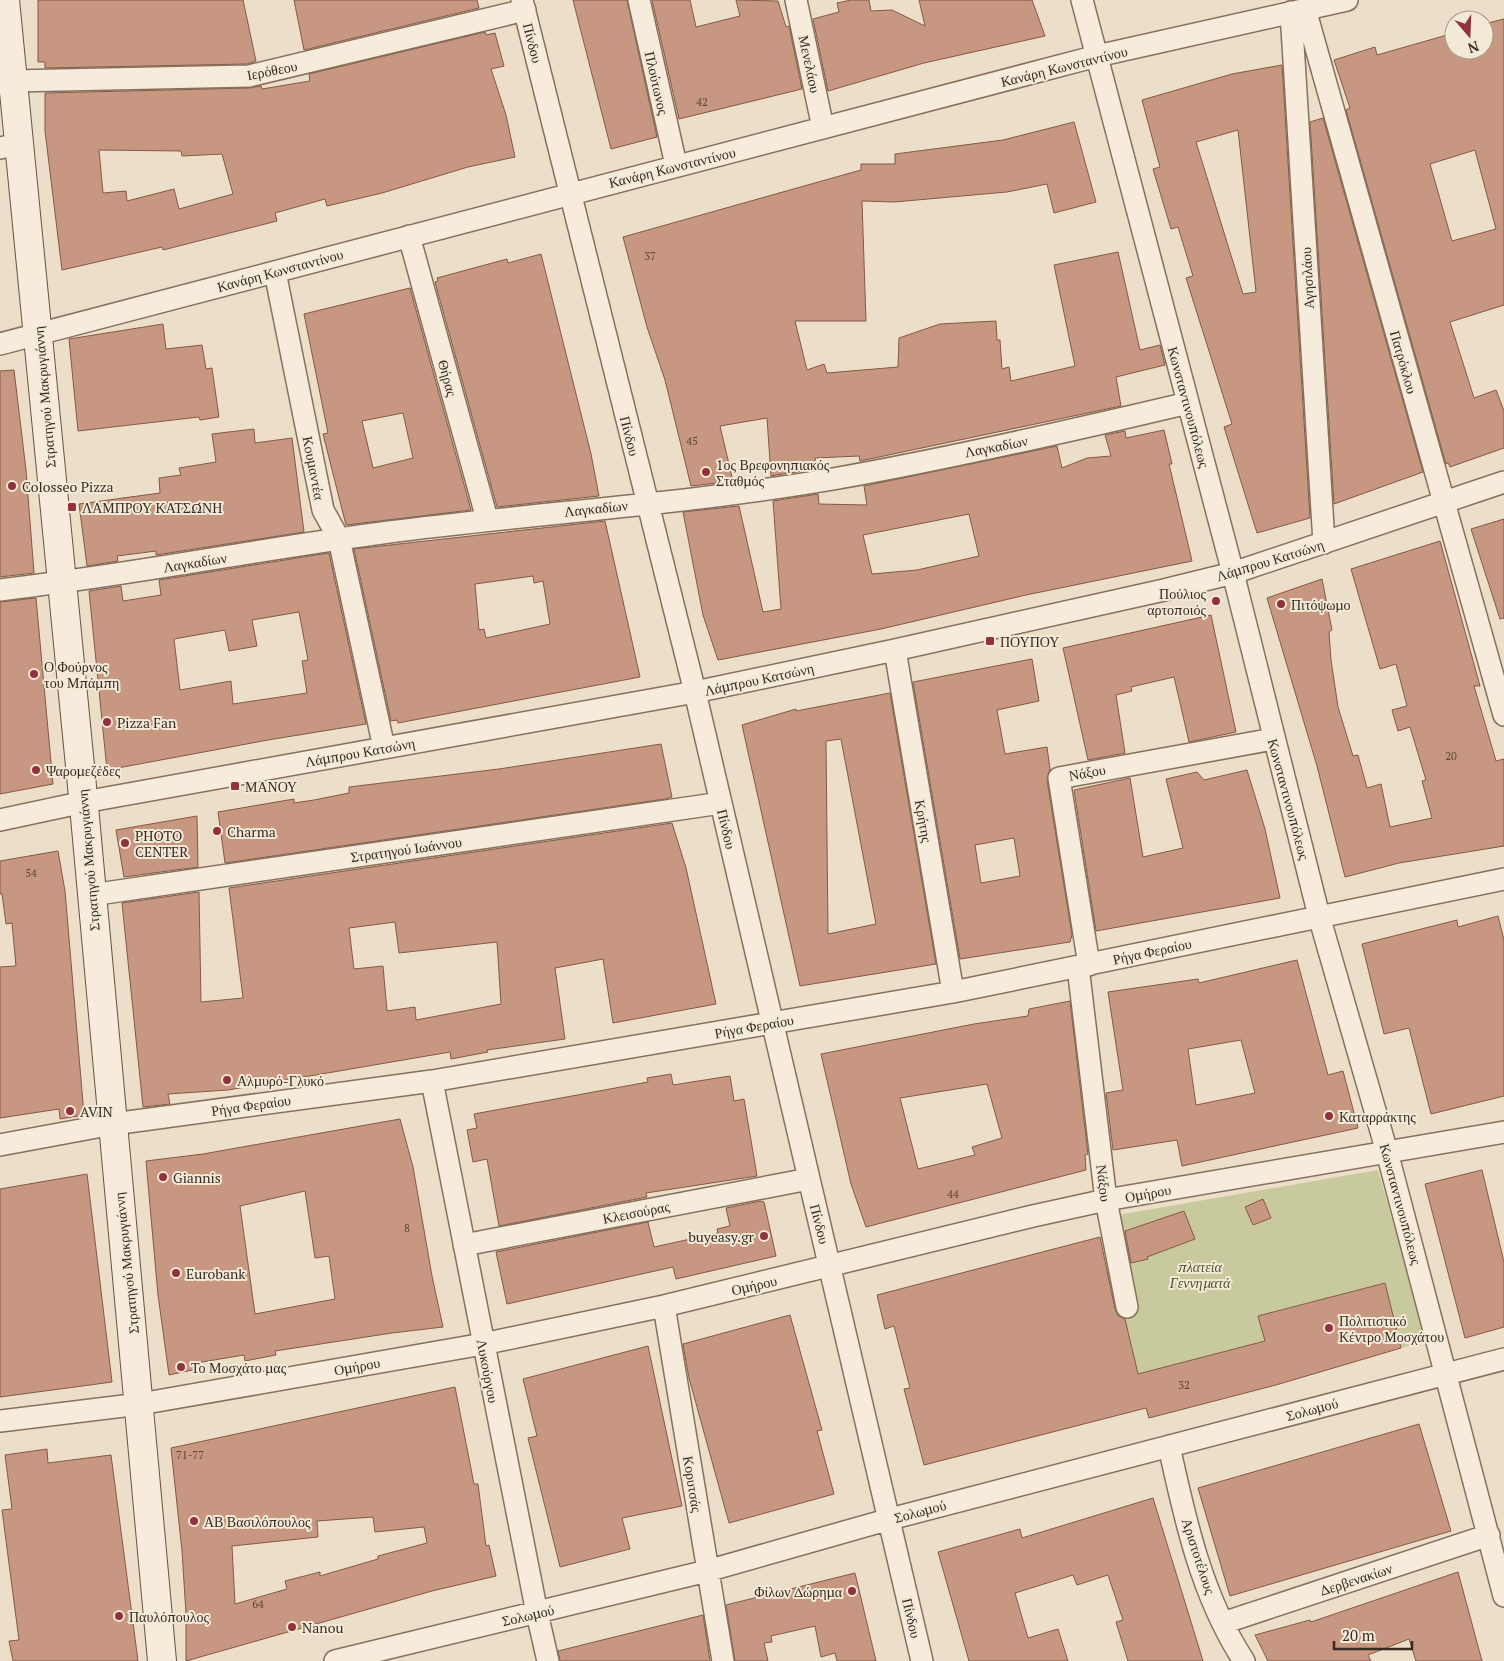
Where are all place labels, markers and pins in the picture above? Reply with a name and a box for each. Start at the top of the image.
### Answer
place label: 1ος Βρεφονηπιακός Σταθμός [716,455,830,490]
marker: 1ος Βρεφονηπιακός Σταθμός [700,466,712,478]
place label: Colosseo Pizza [22,477,114,496]
marker: Colosseo Pizza [6,480,18,492]
place label: ΛΑΜΠΡΟΥ ΚΑΤΣΏΝΗ [82,498,222,517]
marker: ΛΑΜΠΡΟΥ ΚΑΤΣΏΝΗ [66,501,78,513]
place label: Πούλιος αρτοποιός [1147,584,1206,619]
marker: Πούλιος αρτοποιός [1210,595,1222,607]
place label: Πιτόψωμο [1291,595,1351,614]
marker: Πιτόψωμο [1275,598,1287,610]
place label: ΠΟΥΠΟΥ [1000,632,1059,651]
marker: ΠΟΥΠΟΥ [984,635,996,647]
place label: Ο Φούρνος του Μπάμπη [44,657,119,692]
marker: Ο Φούρνος του Μπάμπη [28,668,40,680]
place label: Pizza Fan [117,713,177,732]
marker: Pizza Fan [101,716,113,728]
place label: Ψαρομεζέδες [46,761,121,780]
marker: Ψαρομεζέδες [30,764,42,776]
place label: ΜΑΝΟΥ [245,777,297,796]
marker: ΜΑΝΟΥ [229,780,241,792]
place label: Charma [227,822,276,841]
marker: Charma [211,825,223,837]
place label: PHOTO CENTER [135,826,188,861]
marker: PHOTO CENTER [119,837,131,849]
place label: Αλμυρό-Γλυκό [237,1071,324,1090]
marker: Αλμυρό-Γλυκό [221,1074,233,1086]
place label: AVIN [80,1102,113,1121]
marker: AVIN [64,1105,76,1117]
place label: Καταρράκτης [1339,1107,1416,1126]
marker: Καταρράκτης [1323,1110,1335,1122]
place label: Giannis [173,1168,221,1187]
marker: Giannis [157,1171,169,1183]
place label: buyeasy.gr [688,1227,755,1246]
marker: buyeasy.gr [758,1230,770,1242]
place label: Eurobank [186,1264,246,1283]
marker: Eurobank [170,1267,182,1279]
place label: Πολιτιστικό Κέντρο Μοσχάτου [1339,1311,1444,1346]
marker: Πολιτιστικό Κέντρο Μοσχάτου [1323,1322,1335,1334]
place label: Το Μοσχάτο μας [191,1358,287,1377]
marker: Το Μοσχάτο μας [175,1361,187,1373]
place label: ΑΒ Βασιλόπουλος [204,1512,311,1531]
marker: ΑΒ Βασιλόπουλος [188,1515,200,1527]
place label: Φίλων Δώρημα [754,1582,843,1601]
marker: Φίλων Δώρημα [846,1585,858,1597]
place label: Παυλόπουλος [129,1607,209,1626]
marker: Παυλόπουλος [113,1610,125,1622]
place label: Nanou [302,1618,343,1637]
marker: Nanou [286,1621,298,1633]

